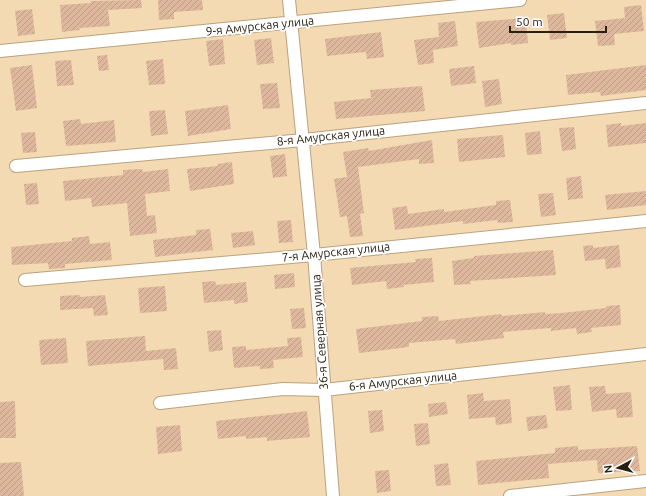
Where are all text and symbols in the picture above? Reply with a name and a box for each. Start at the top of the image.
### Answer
scale bar [510,8,606,34]
street label: 9-я Амурская улица [205,13,315,38]
text: 50 m [516,15,543,28]
street label: 8-я Амурская улица [276,123,386,148]
street label: 7-я Амурская улица [281,239,391,264]
street label: 36-я Северная улица [309,274,330,390]
street label: 6-я Амурская улица [348,368,458,393]
north arrow [598,448,638,488]
text: N [602,464,615,474]

